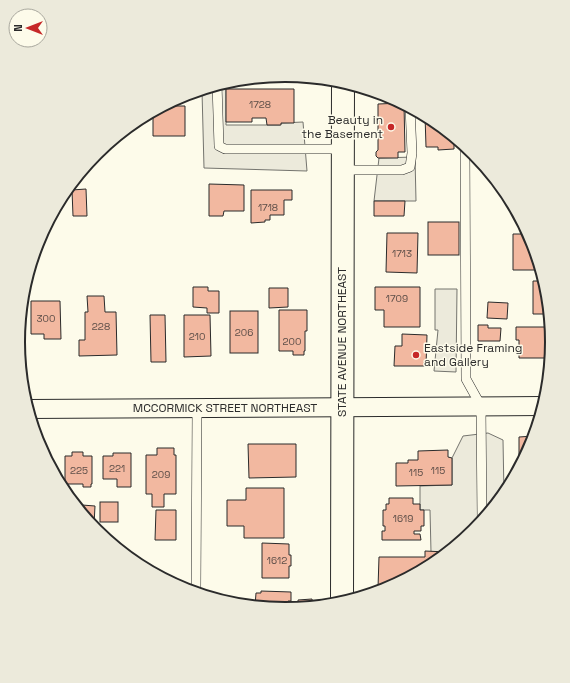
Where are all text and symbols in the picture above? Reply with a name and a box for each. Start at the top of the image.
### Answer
north arrow [8,8,48,48]
text: N [11,24,25,32]
house number: 1728 [249,98,271,111]
place label: Beauty in the Basement [302,112,383,142]
marker: Beauty in the Basement [386,122,396,132]
house number: 1718 [258,201,278,214]
house number: 1713 [392,247,412,260]
street label: STATE AVENUE NORTHEAST [334,267,350,417]
house number: 1709 [386,292,408,305]
house number: 300 [37,312,55,325]
house number: 228 [92,320,110,333]
house number: 206 [235,326,253,339]
house number: 210 [189,330,205,343]
house number: 200 [283,335,301,348]
place label: Eastside Framing and Gallery [424,340,523,370]
marker: Eastside Framing and Gallery [411,350,421,360]
street label: MCCORMICK STREET NORTHEAST [133,400,317,416]
house number: 221 [109,462,125,475]
house number: 225 [70,464,88,477]
house number: 115 [431,464,445,477]
house number: 115 [409,466,423,479]
house number: 209 [152,468,170,481]
house number: 1619 [393,512,413,525]
house number: 1612 [267,554,287,567]

